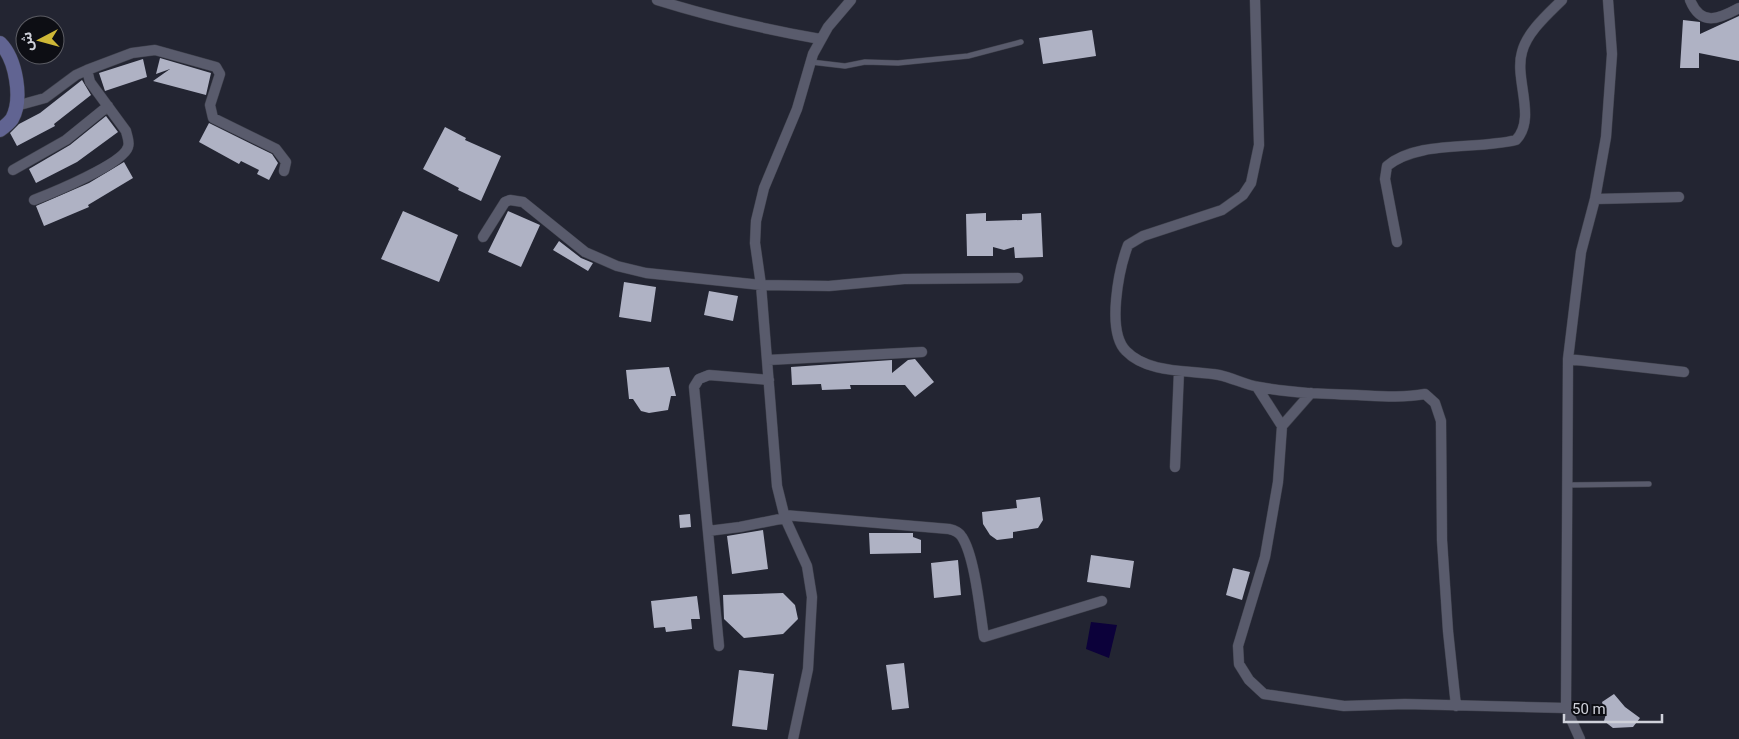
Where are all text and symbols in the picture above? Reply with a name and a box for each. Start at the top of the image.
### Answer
north arrow [15,15,65,65]
text: ش [18,31,36,52]
scale bar [1564,692,1662,724]
text: 50 m [1572,700,1606,718]

